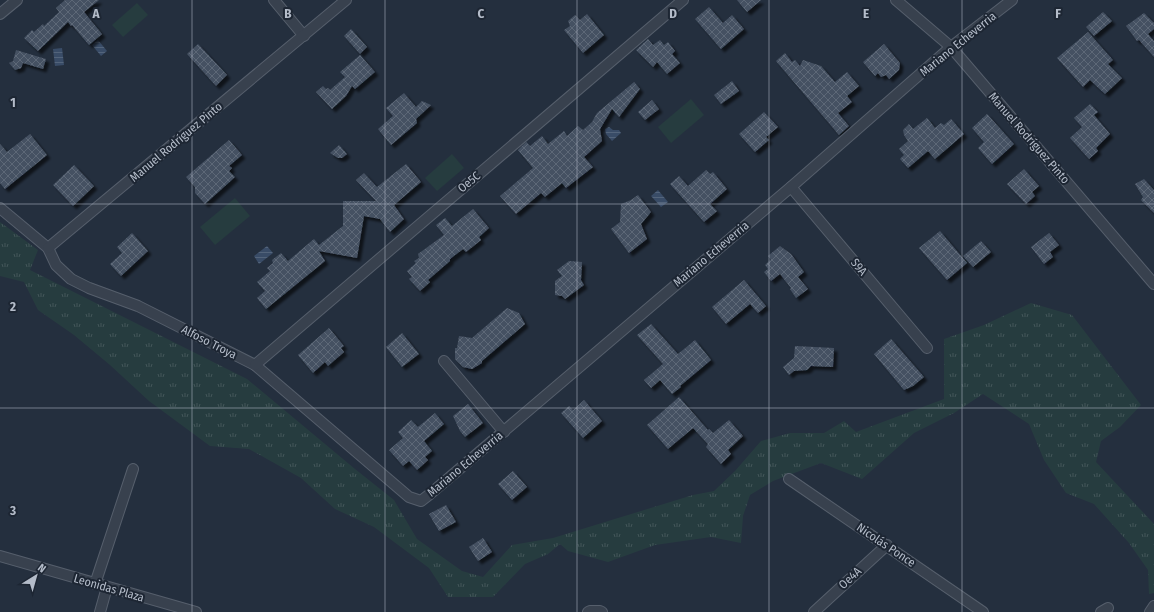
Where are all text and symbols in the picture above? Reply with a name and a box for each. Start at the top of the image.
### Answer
text: A [91,6,100,21]
text: B [284,6,292,21]
text: C [478,6,485,21]
text: D [669,6,677,21]
text: E [863,6,869,21]
text: F [1055,6,1061,21]
street label: Mariano Echeverria [917,9,999,79]
street label: Manuel Rodríguez Pinto [986,90,1072,186]
text: 1 [10,95,16,110]
street label: Manuel Rodríguez Pinto [127,99,225,185]
street label: Oe5C [455,169,483,195]
street label: Mariano Echeverria [670,218,752,290]
street label: S9A [848,256,871,279]
text: 2 [9,299,16,314]
street label: Alfoso Troya [179,322,239,362]
street label: Mariano Echeverria [424,428,506,500]
text: 3 [9,503,16,518]
street label: Nicolás Ponce [854,520,918,570]
north arrow [16,556,56,596]
text: N [35,561,48,576]
street label: Oe4A [836,564,865,592]
street label: Leonidas Plaza [72,571,146,605]

